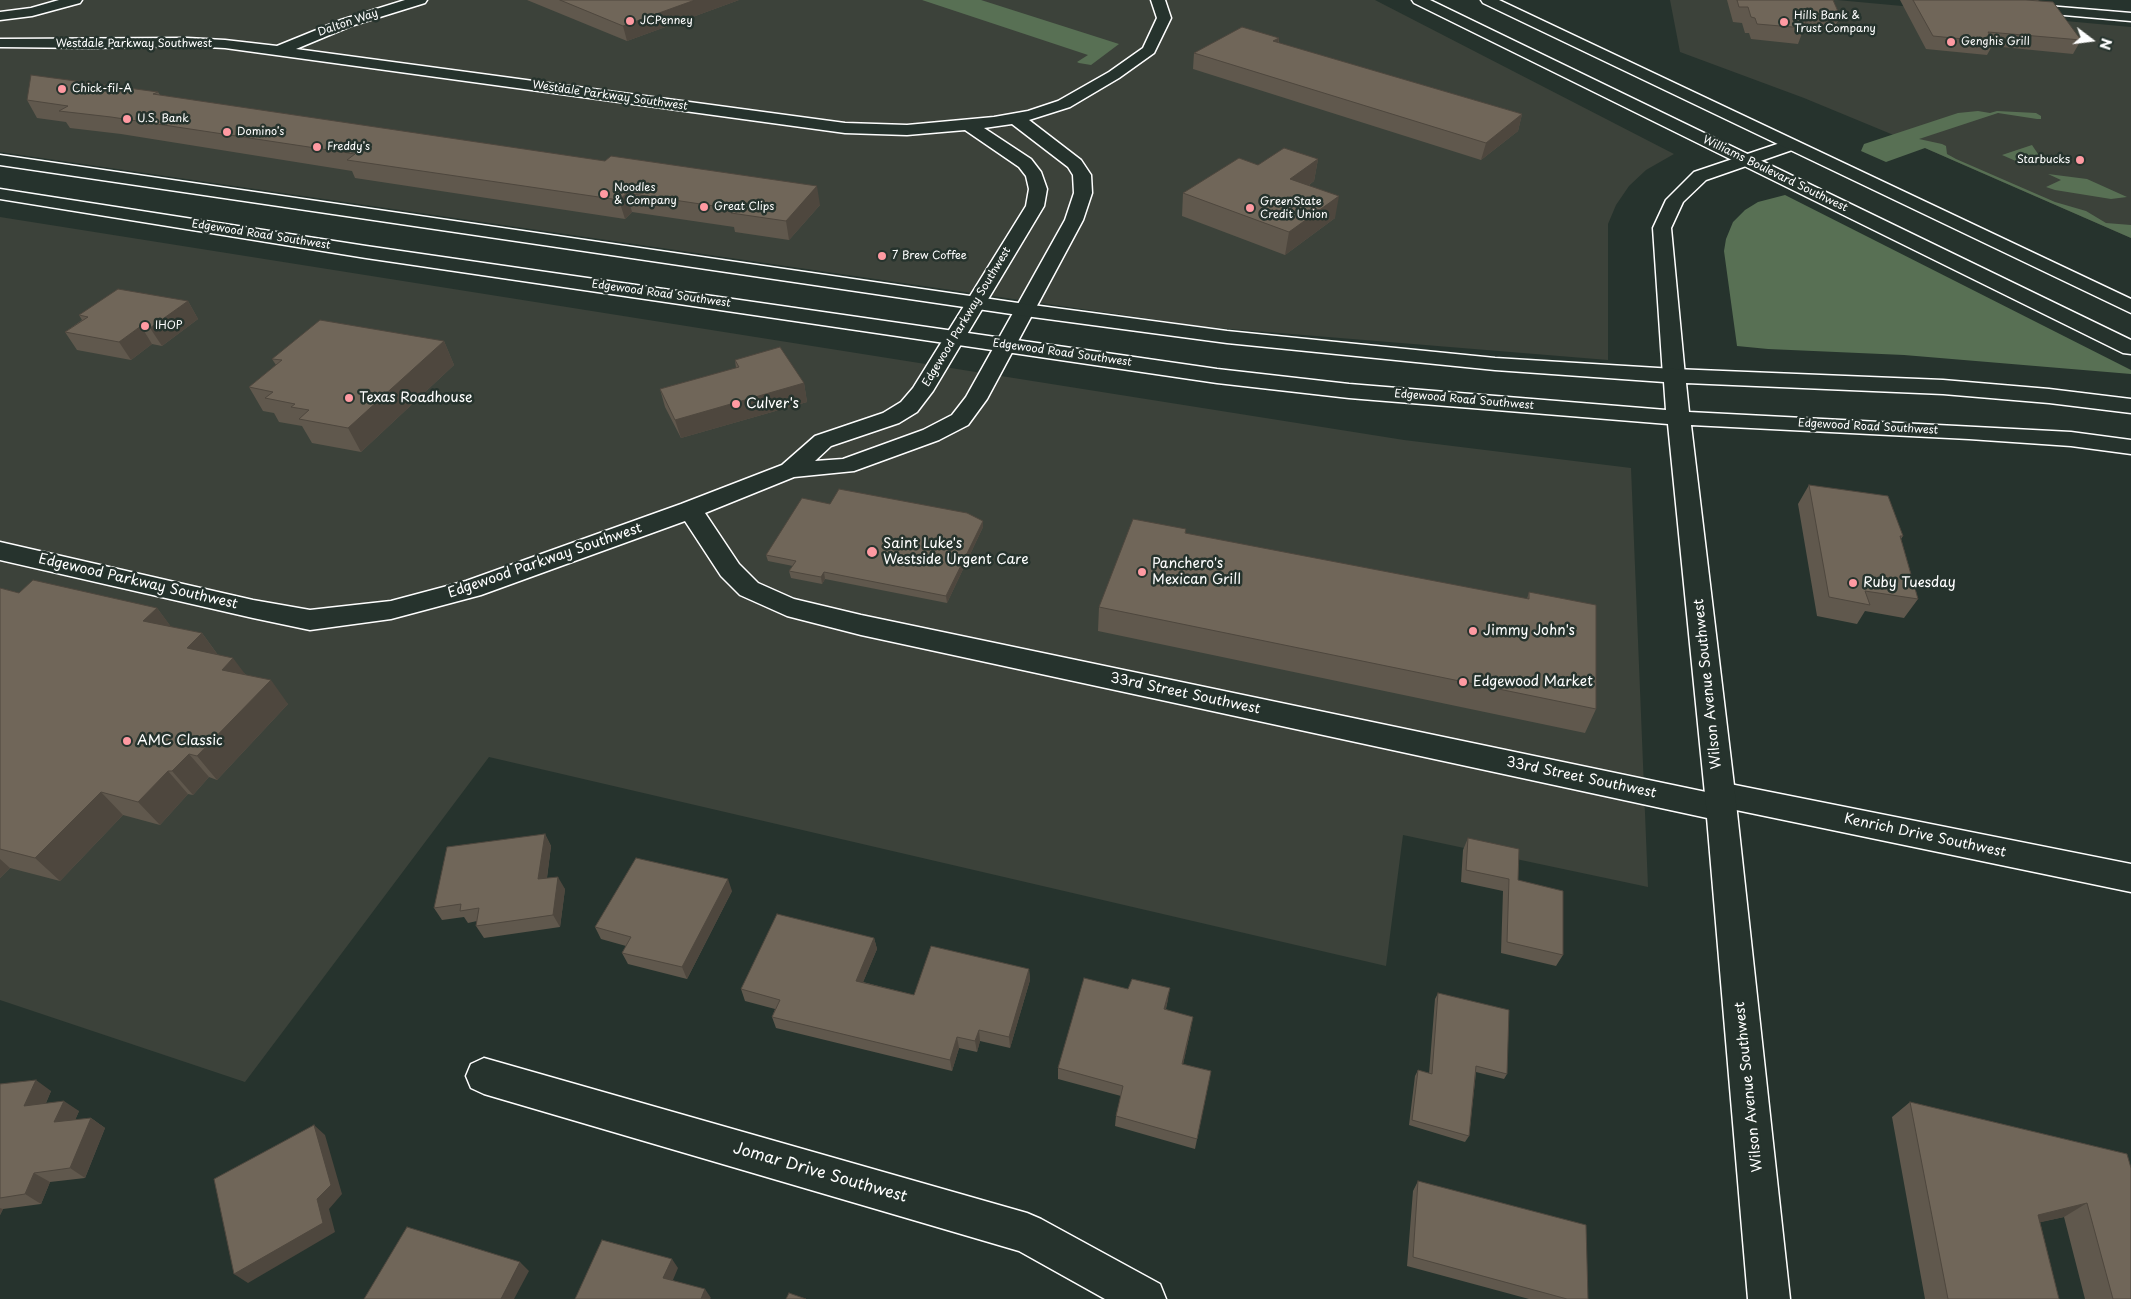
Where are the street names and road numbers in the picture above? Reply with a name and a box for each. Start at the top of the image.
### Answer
street label: Dalton Way [316,7,380,39]
street label: Westdale Parkway Southwest [56,37,212,51]
street label: Westdale Parkway Southwest [532,79,688,113]
street label: Williams Boulevard Southwest [1700,133,1850,215]
street label: Edgewood Road Southwest [191,218,331,252]
street label: Edgewood Parkway Southwest [920,245,1014,389]
street label: Edgewood Road Southwest [591,278,731,310]
street label: Edgewood Road Southwest [992,337,1132,369]
street label: Edgewood Road Southwest [1394,387,1534,413]
street label: Edgewood Road Southwest [1798,417,1938,437]
street label: Edgewood Parkway Southwest [446,520,644,602]
street label: Edgewood Parkway Southwest [37,551,239,613]
street label: Wilson Avenue Southwest [1691,598,1725,770]
street label: 33rd Street Southwest [1108,670,1262,718]
street label: 33rd Street Southwest [1504,754,1658,802]
street label: Kenrich Drive Southwest [1843,811,2007,861]
street label: Wilson Avenue Southwest [1732,1001,1766,1173]
street label: Jomar Drive Southwest [731,1139,909,1207]

